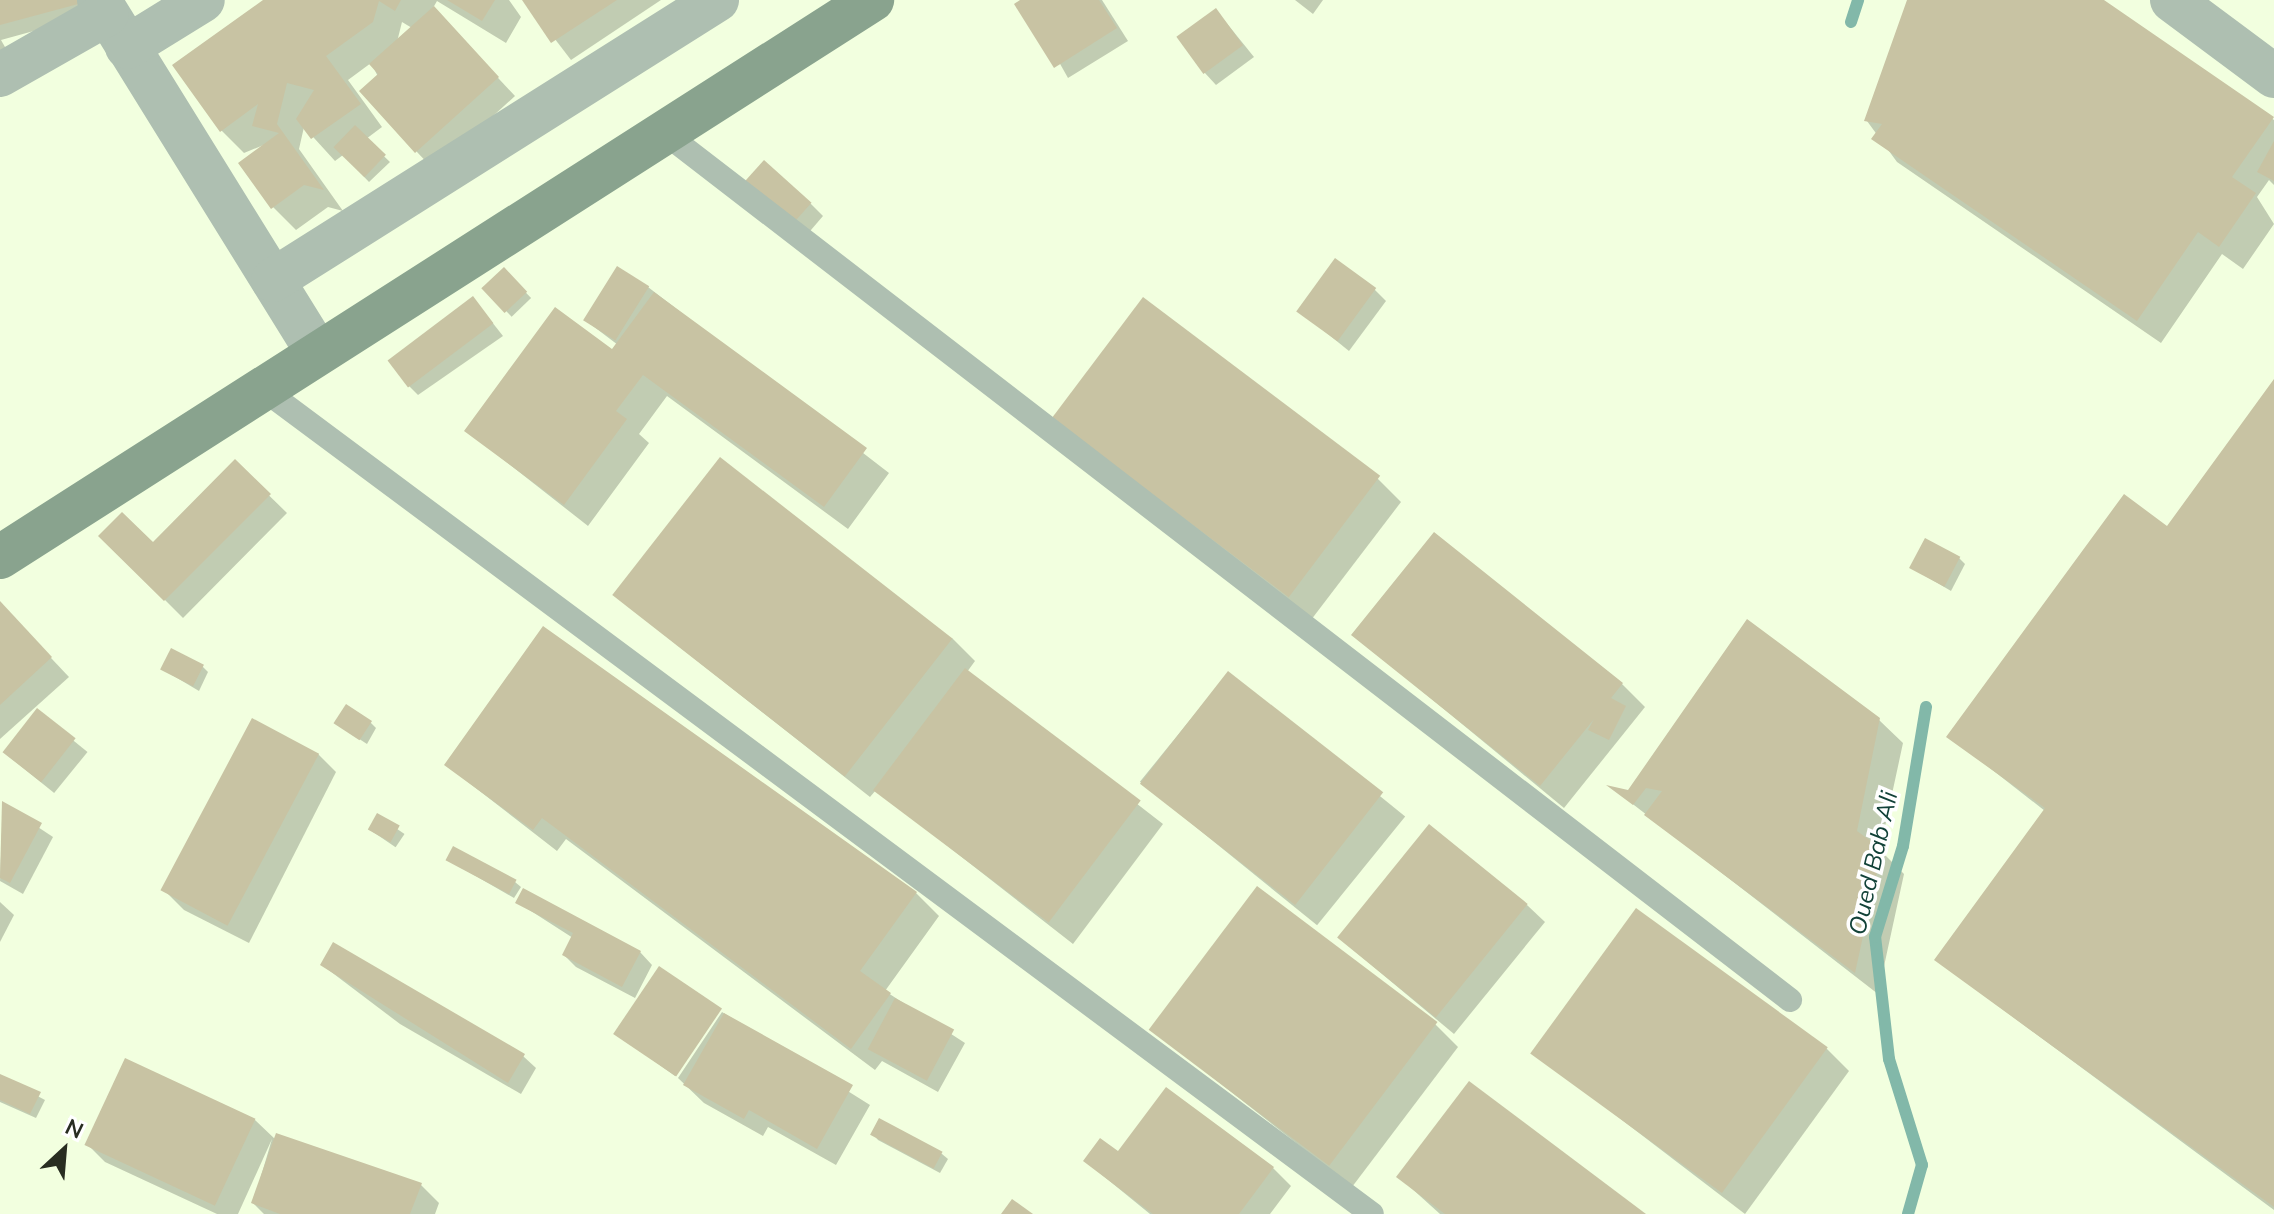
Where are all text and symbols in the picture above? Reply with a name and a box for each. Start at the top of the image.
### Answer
water label: Oued Bab Ali [1842,788,1904,938]
north arrow [24,1110,104,1190]
text: N [61,1112,88,1145]

